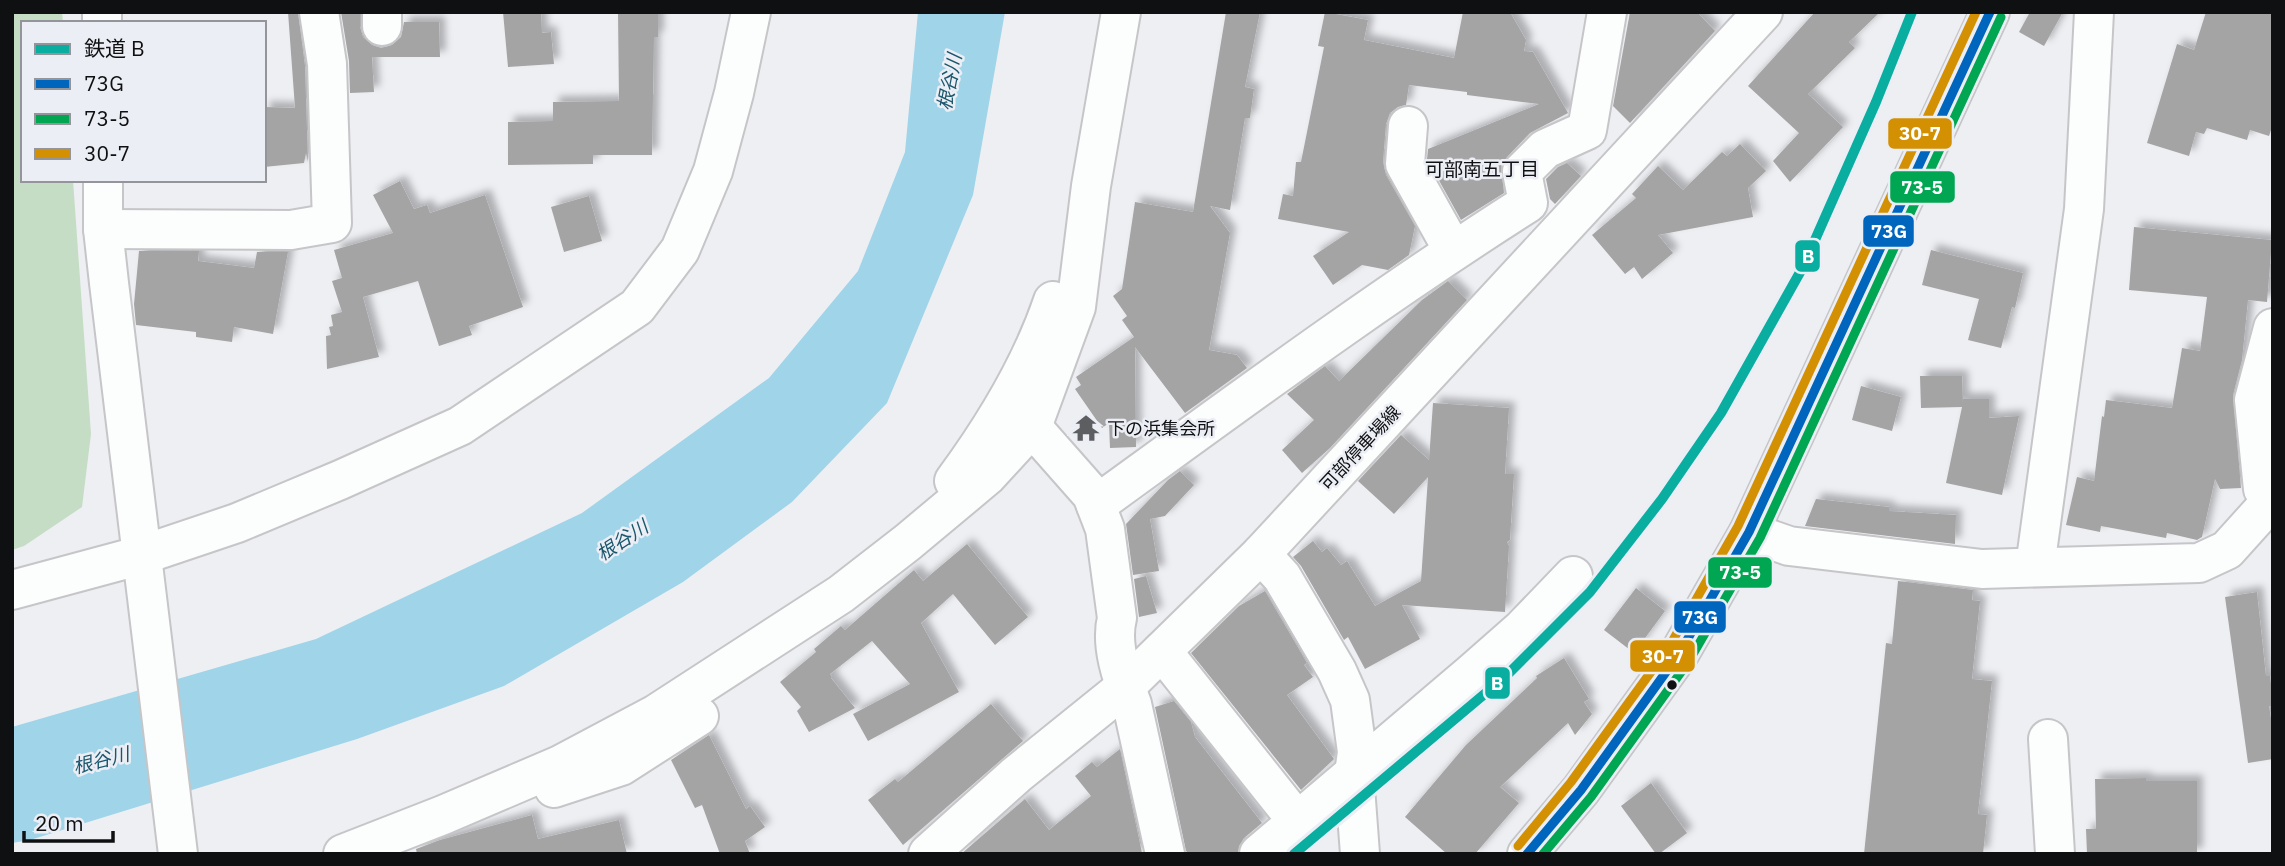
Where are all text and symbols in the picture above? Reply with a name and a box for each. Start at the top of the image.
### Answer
legend [21,21,266,182]
text: 鉄道 B [84,34,145,62]
water label: 根谷川 [932,50,967,112]
text: 73G [84,69,124,97]
text: 73-5 [84,104,130,132]
line badge: 30-7 [1887,117,1953,150]
text: 30-7 [1899,121,1941,145]
text: 30-7 [84,139,130,167]
district label: 可部南五丁目 [1425,157,1539,181]
line badge: 73-5 [1889,170,1956,204]
text: 73-5 [1901,175,1943,199]
line badge: 73G [1862,214,1915,248]
text: 73G [1871,219,1907,243]
line badge: B [1794,239,1821,273]
text: B [1802,244,1814,268]
street label: 可部停車場線 [1315,401,1405,495]
temple icon: 下の浜集会所 [1071,413,1101,443]
place label: 下の浜集会所 [1107,417,1215,440]
water label: 根谷川 [592,513,654,566]
line badge: 73-5 [1707,556,1773,589]
text: 73-5 [1719,560,1761,584]
line badge: 73G [1673,600,1727,634]
text: 73G [1682,605,1718,629]
line badge: 30-7 [1629,639,1696,673]
text: 30-7 [1642,644,1684,668]
line badge: B [1484,666,1511,700]
text: B [1491,671,1503,695]
unlabelled marker [1665,678,1679,692]
water label: 根谷川 [70,741,133,779]
scale bar [24,800,114,844]
text: 20 m [35,809,84,837]

